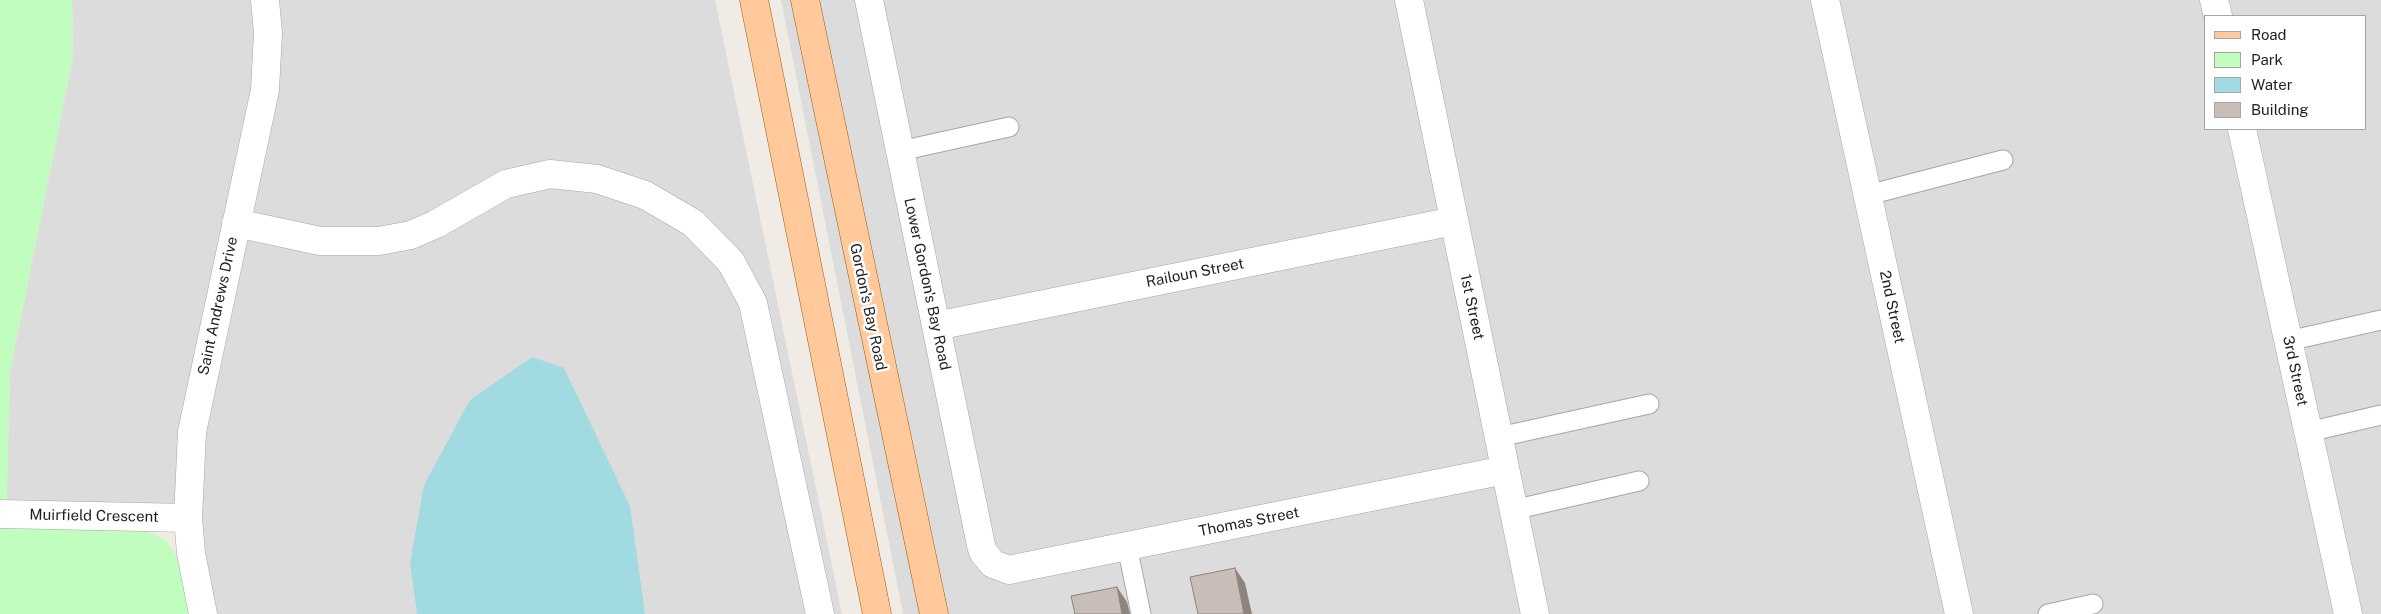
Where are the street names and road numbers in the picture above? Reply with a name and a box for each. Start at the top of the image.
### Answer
street label: Lower Gordon's Bay Road [900,196,954,372]
street label: Saint Andrews Drive [195,235,241,377]
street label: Gordon's Bay Road [846,242,890,372]
street label: Railoun Street [1144,255,1246,291]
street label: 2nd Street [1876,269,1908,345]
street label: 1st Street [1456,272,1488,342]
street label: 3rd Street [2279,334,2311,408]
street label: Thomas Street [1197,503,1301,541]
street label: Muirfield Crescent [29,506,159,526]

